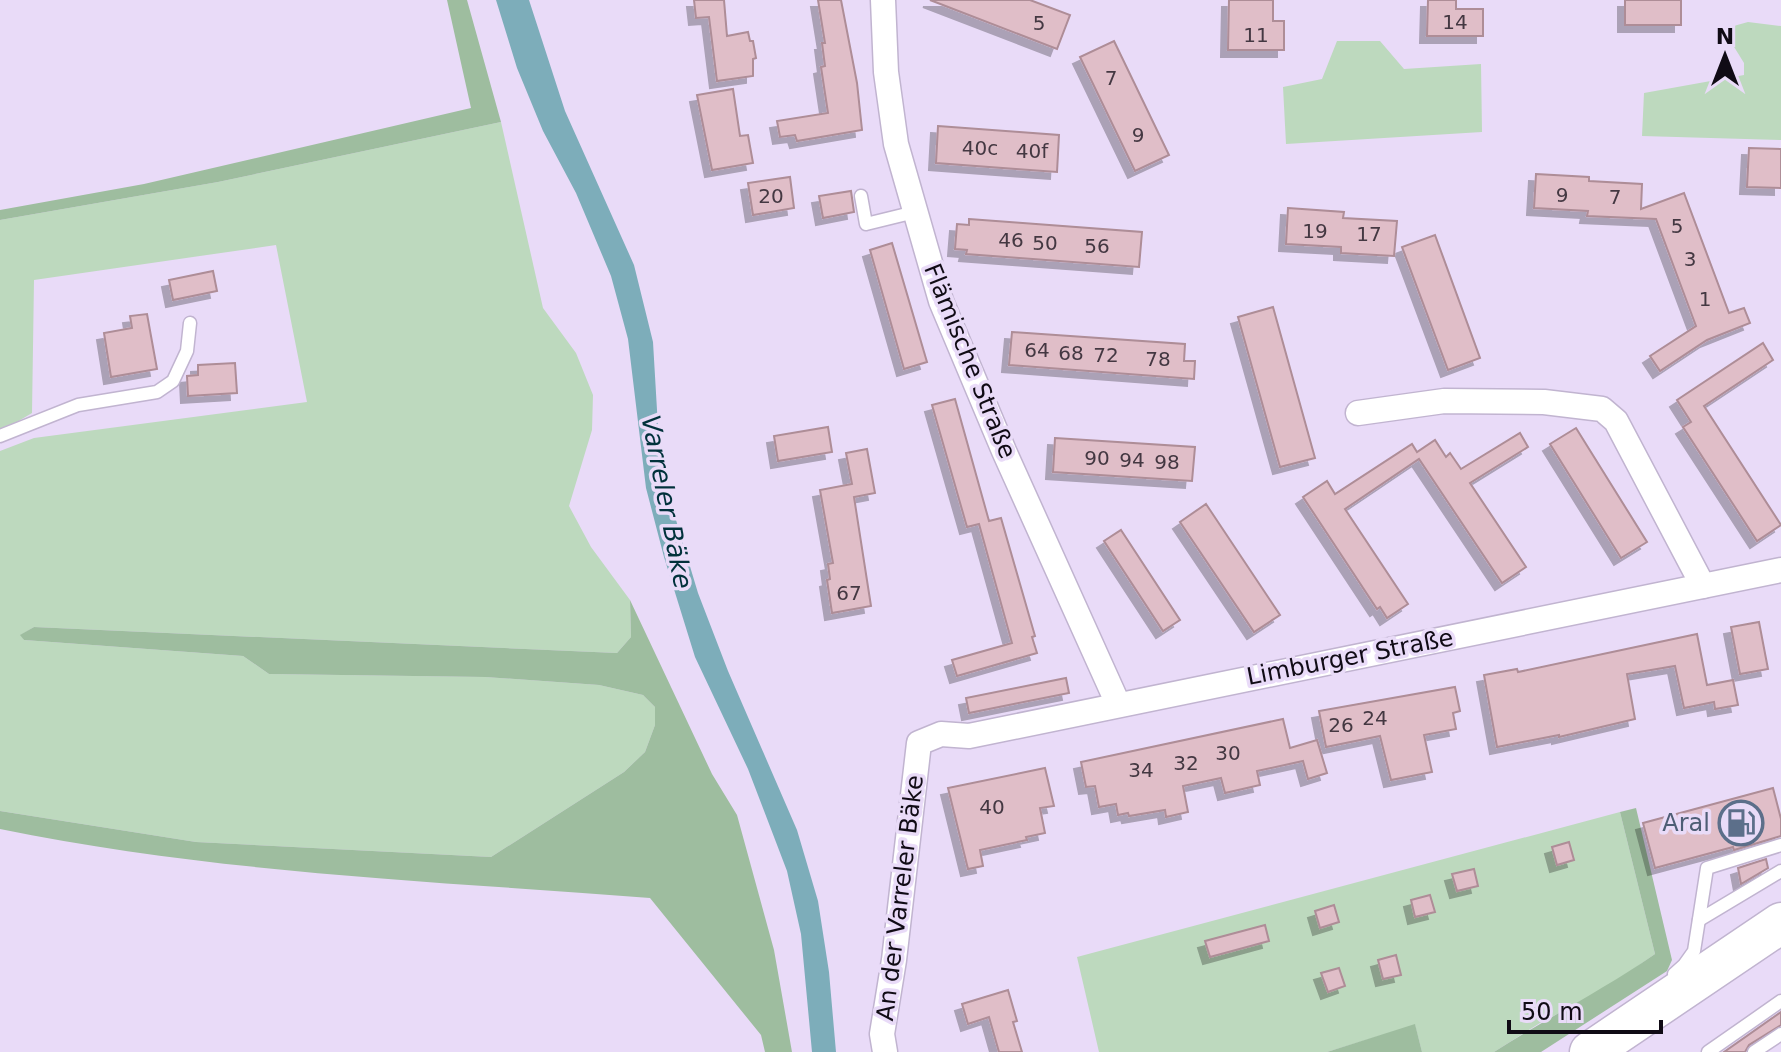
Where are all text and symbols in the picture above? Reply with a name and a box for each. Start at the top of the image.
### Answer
house number: 14 [1442,10,1468,34]
house number: 5 [1033,11,1045,35]
north arrow [1685,16,1765,96]
house number: 11 [1243,23,1269,47]
text: N [1716,24,1734,49]
house number: 7 [1105,66,1117,90]
house number: 9 [1132,123,1144,147]
house number: 40c [962,136,998,160]
house number: 40f [1016,139,1049,163]
house number: 9 [1556,183,1568,207]
house number: 20 [758,184,784,208]
house number: 7 [1609,185,1621,209]
house number: 5 [1671,214,1683,238]
house number: 19 [1302,219,1328,243]
house number: 17 [1356,222,1382,246]
house number: 46 [998,228,1024,252]
house number: 50 [1032,231,1058,255]
house number: 56 [1084,234,1110,258]
house number: 3 [1684,247,1696,271]
street label: Flämische Straße [918,259,1022,463]
house number: 1 [1699,287,1711,311]
house number: 64 [1024,338,1050,362]
house number: 68 [1058,341,1084,365]
house number: 72 [1093,343,1119,367]
house number: 78 [1145,347,1171,371]
water label: Varreler Bäke [635,413,699,591]
house number: 90 [1084,446,1110,470]
house number: 94 [1119,448,1145,472]
house number: 98 [1154,450,1180,474]
house number: 67 [836,581,862,605]
street label: Limburger Straße [1244,623,1456,691]
house number: 24 [1362,706,1388,730]
house number: 26 [1328,713,1354,737]
house number: 30 [1215,741,1241,765]
house number: 32 [1173,751,1199,775]
house number: 34 [1128,758,1154,782]
street label: An der Varreler Bäke [871,773,929,1023]
house number: 40 [979,795,1005,819]
fuel station icon: Aral [1717,799,1765,847]
place label: Aral [1662,809,1710,837]
scale bar [1509,984,1661,1034]
text: 50 m [1521,998,1583,1026]

